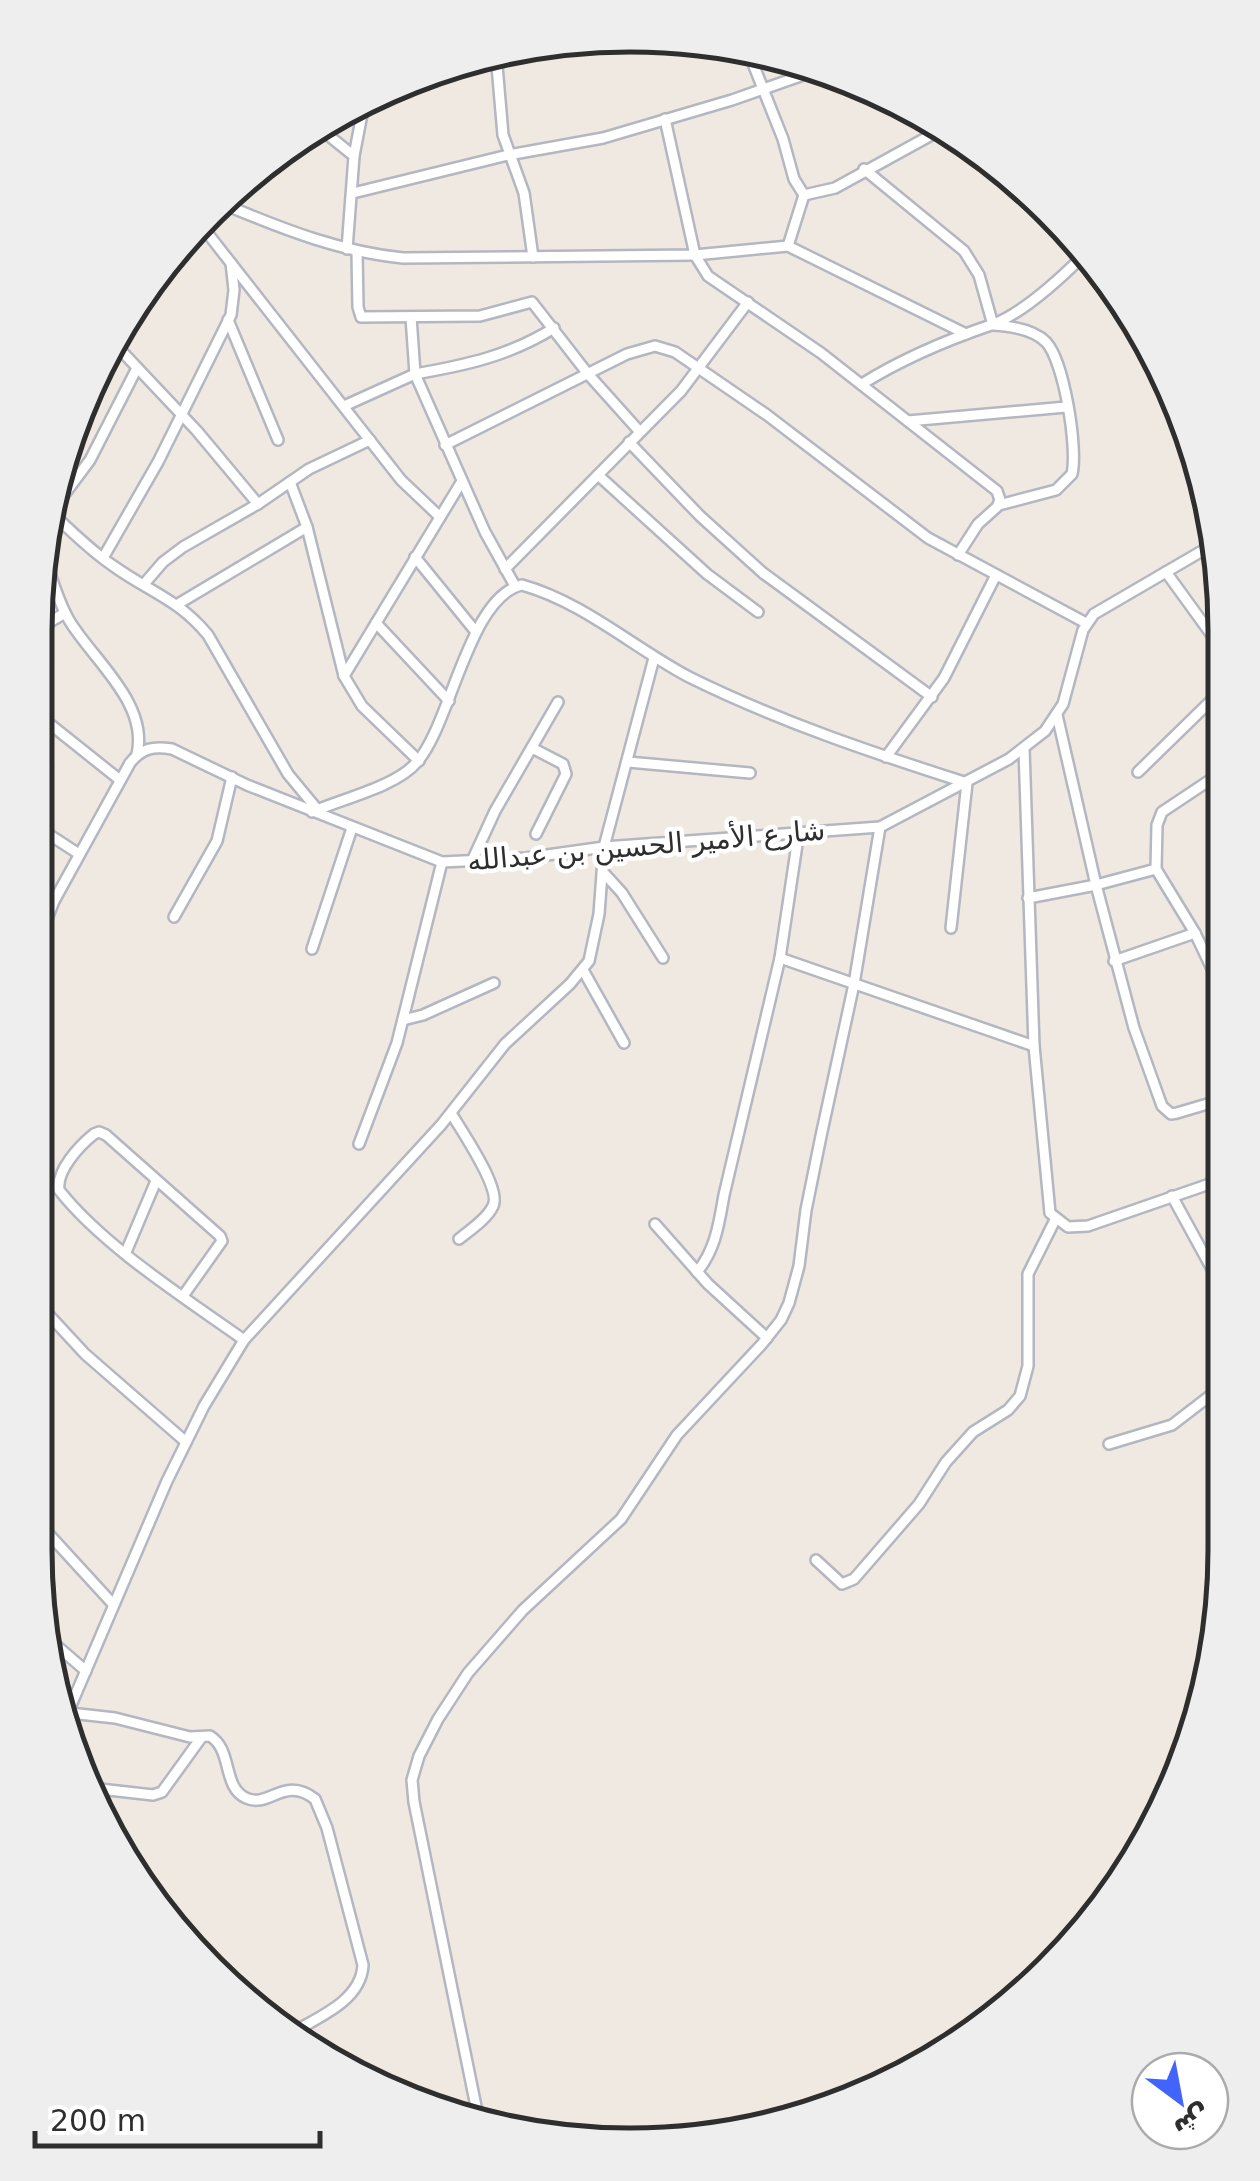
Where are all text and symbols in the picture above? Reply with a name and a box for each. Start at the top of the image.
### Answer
street label: شارع الأمير الحسين بن عبدالله [466,811,826,878]
north arrow [1130,2051,1230,2151]
scale bar [35,2086,320,2148]
text: ش [1168,2098,1218,2146]
text: 200 m [50,2103,146,2138]

